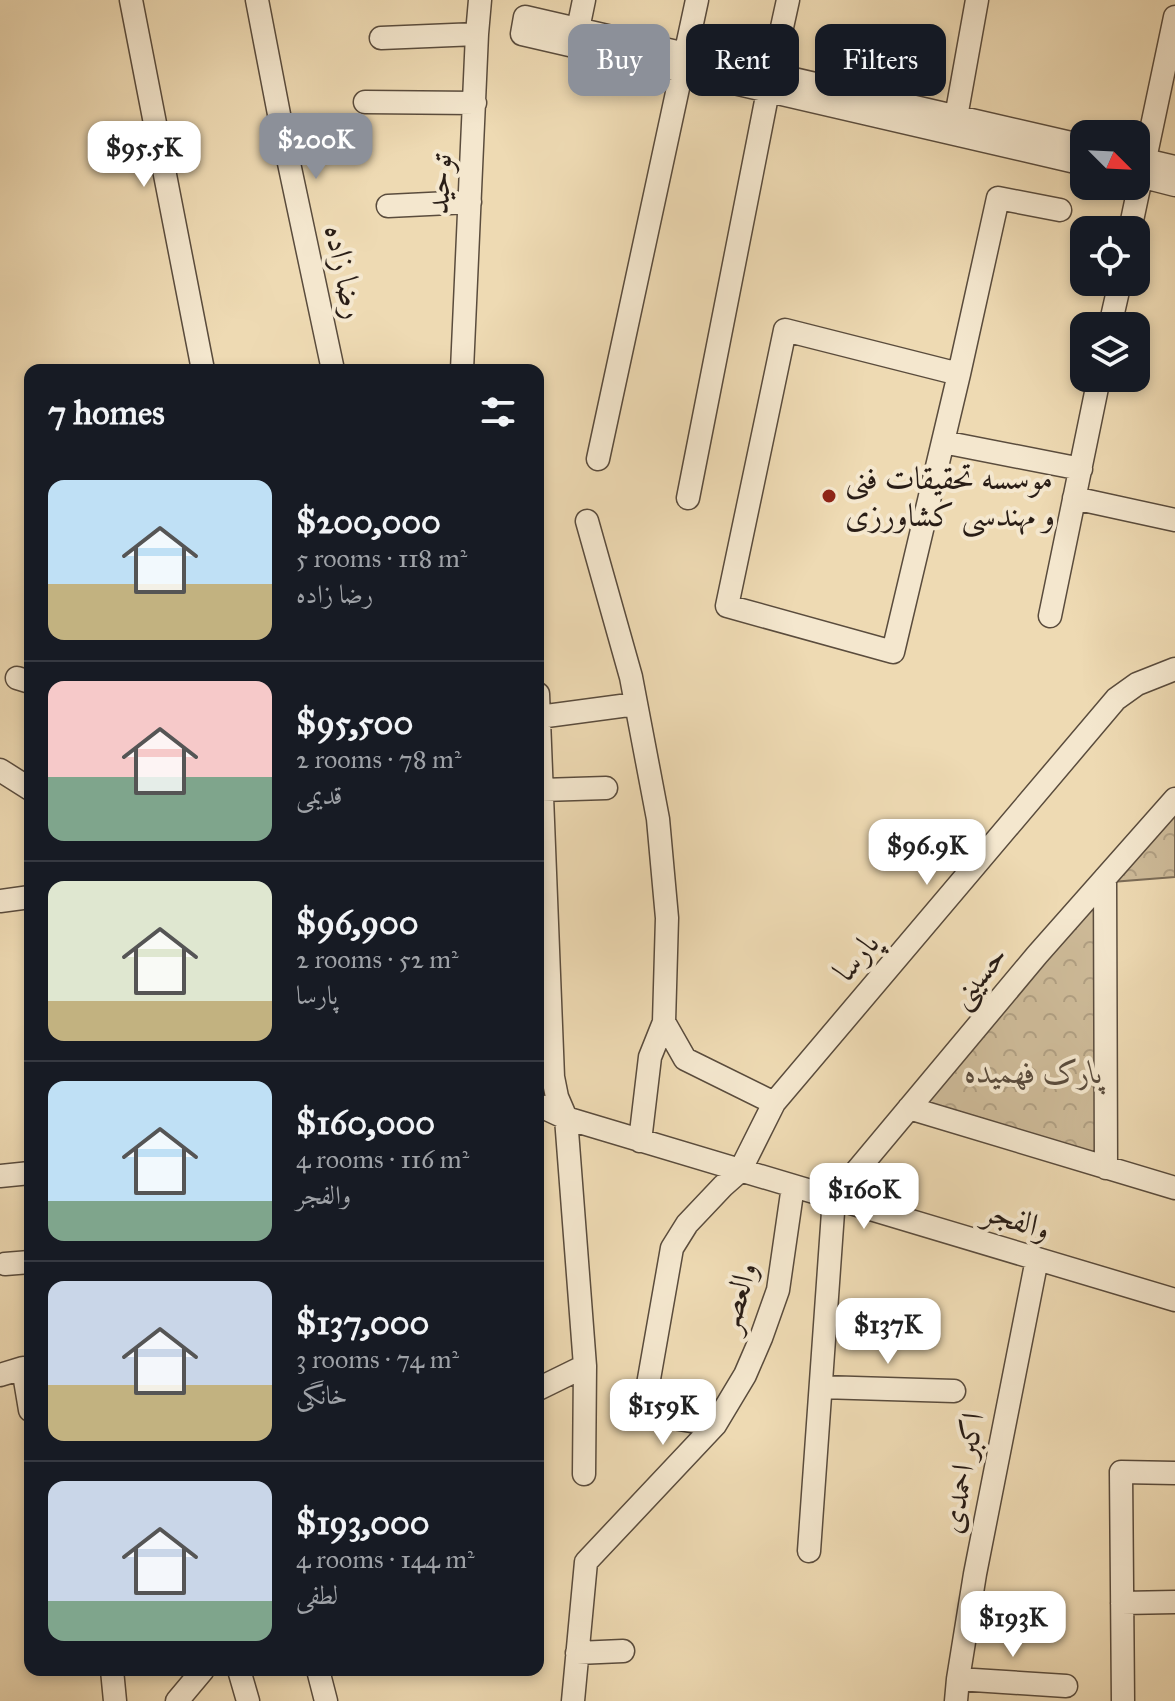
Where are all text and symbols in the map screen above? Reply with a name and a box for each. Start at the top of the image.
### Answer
chip: Buy [568,24,670,96]
chip: Rent [686,24,799,96]
chip: Filters [815,24,946,96]
pin: $200K [260,113,372,181]
north arrow [1070,120,1150,200]
map controls [1070,120,1150,392]
pin: $95.5K [79,121,209,189]
text: $200K [277,123,355,155]
text: $95.5K [106,131,182,163]
street label: توحید [418,152,460,215]
button: locate [1070,216,1150,296]
street label: رضا زاده [316,221,374,323]
button: layers [1070,312,1150,392]
icon: filters [476,390,520,434]
text: 7 homes [48,392,165,433]
place label: موسسه تحقیقات فنی و مهندسی کشاورزی [845,459,1055,538]
marker: موسسه تحقیقات فنی و مهندسی کشاورزی [820,487,838,505]
text: $200,000 [296,501,441,542]
icon: home [112,512,208,608]
text: 5 rooms · 118 m² [296,542,467,574]
text: رضا زاده [296,578,373,610]
text: $95,500 [296,702,413,743]
icon: home [112,713,208,809]
text: 2 rooms · 78 m² [296,743,461,775]
text: قدیمی [296,779,343,811]
pin: $96.9K [862,819,992,887]
text: $96.9K [887,829,967,861]
text: $96,900 [296,902,419,943]
icon: home [112,913,208,1009]
street label: پارسا [824,923,891,991]
street label: حسینی [940,937,1018,1017]
text: 2 rooms · 52 m² [296,943,459,975]
text: پارسا [296,979,338,1011]
park label: پارک فهمیده [965,1053,1106,1095]
text: $160,000 [296,1102,435,1143]
icon: home [112,1113,208,1209]
text: 4 rooms · 116 m² [296,1143,469,1175]
pin: $160K [808,1163,920,1231]
text: $160K [828,1173,900,1205]
text: والفجر [296,1179,351,1211]
street label: والفجر [976,1191,1055,1250]
street label: والعصر [707,1257,767,1340]
pin: $137K [832,1298,944,1366]
text: $137,000 [296,1302,429,1343]
text: $137K [854,1308,922,1340]
icon: home [112,1313,208,1409]
text: 3 rooms · 74 m² [296,1343,459,1375]
text: خانگی [296,1379,348,1411]
pin: $159K [607,1379,719,1447]
text: $159K [628,1389,698,1421]
street label: اکبر احمدی [931,1409,993,1537]
text: $193,000 [296,1502,430,1543]
icon: home [112,1513,208,1609]
text: 4 rooms · 144 m² [296,1543,475,1575]
text: لطفی [296,1579,338,1611]
pin: $193K [957,1591,1069,1659]
text: $193K [979,1601,1047,1633]

